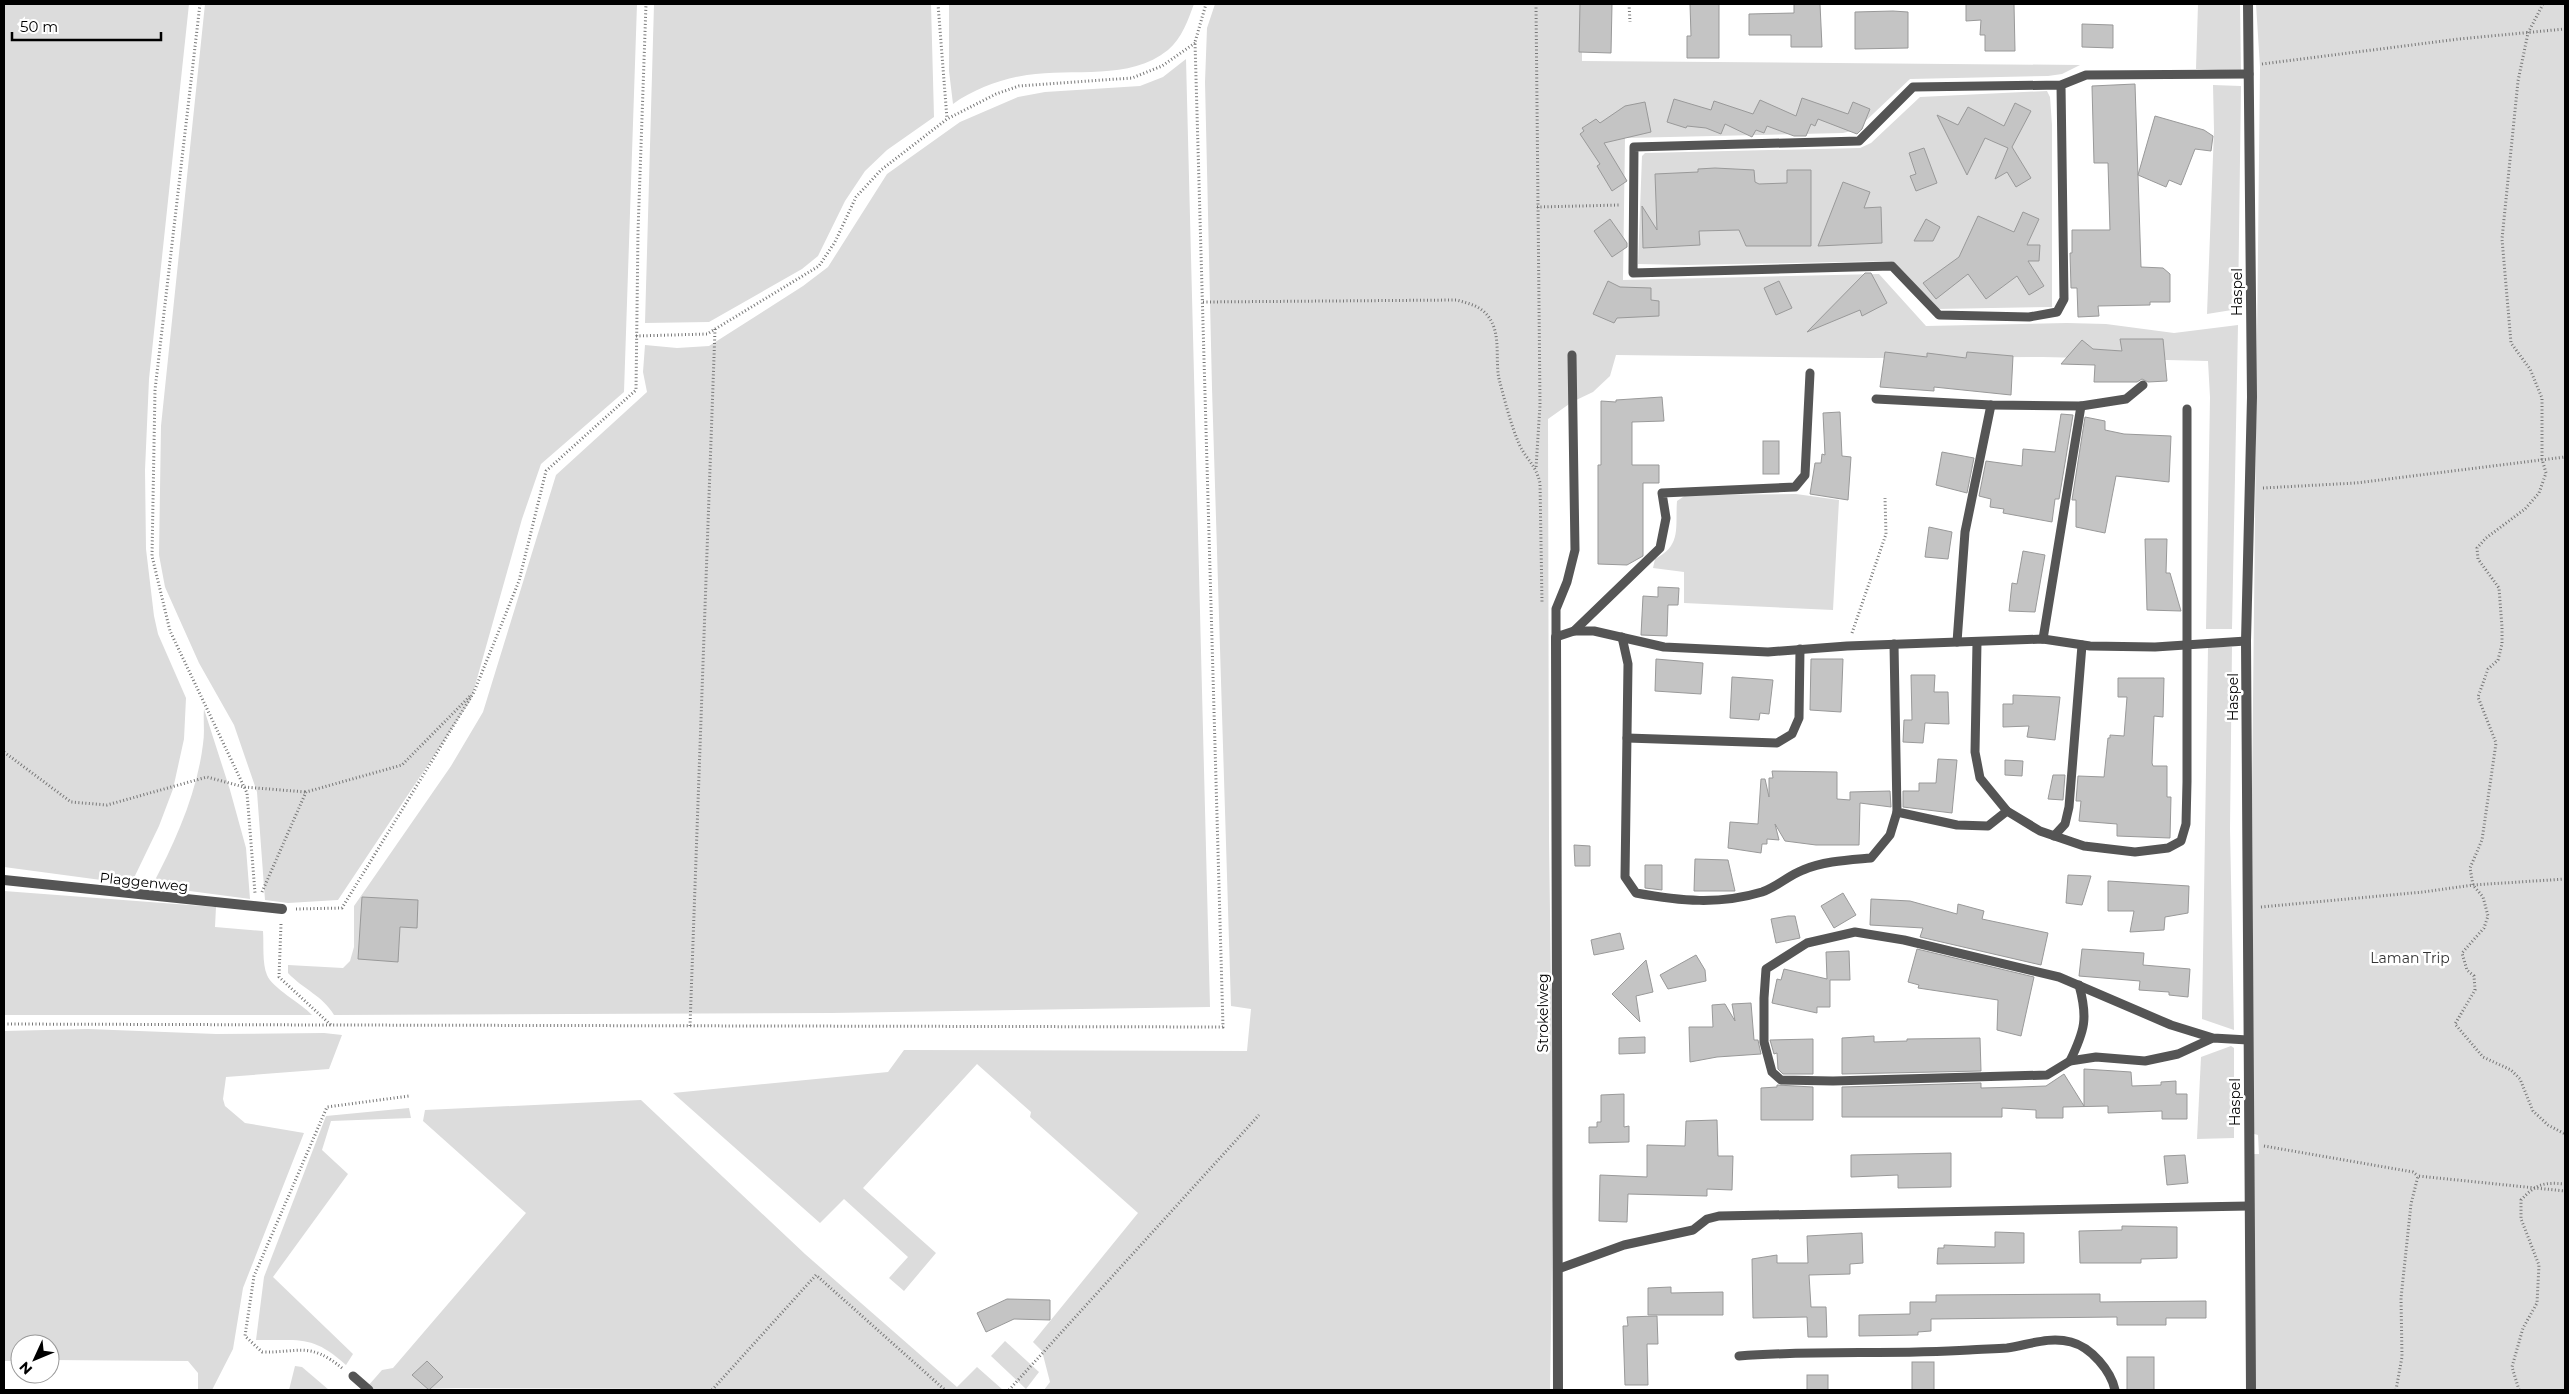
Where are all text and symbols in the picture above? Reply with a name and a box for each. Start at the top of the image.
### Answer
scale bar [12,10,161,42]
text: 50 m [20,17,58,36]
street label: Haspel [2228,268,2246,316]
street label: Haspel [2224,673,2242,721]
street label: Plaggenweg [99,868,189,896]
park label: Laman Trip [2370,949,2450,967]
street label: Strokelweg [1534,974,1552,1052]
street label: Haspel [2226,1078,2244,1126]
north arrow [10,1334,60,1384]
text: N [15,1358,36,1378]

